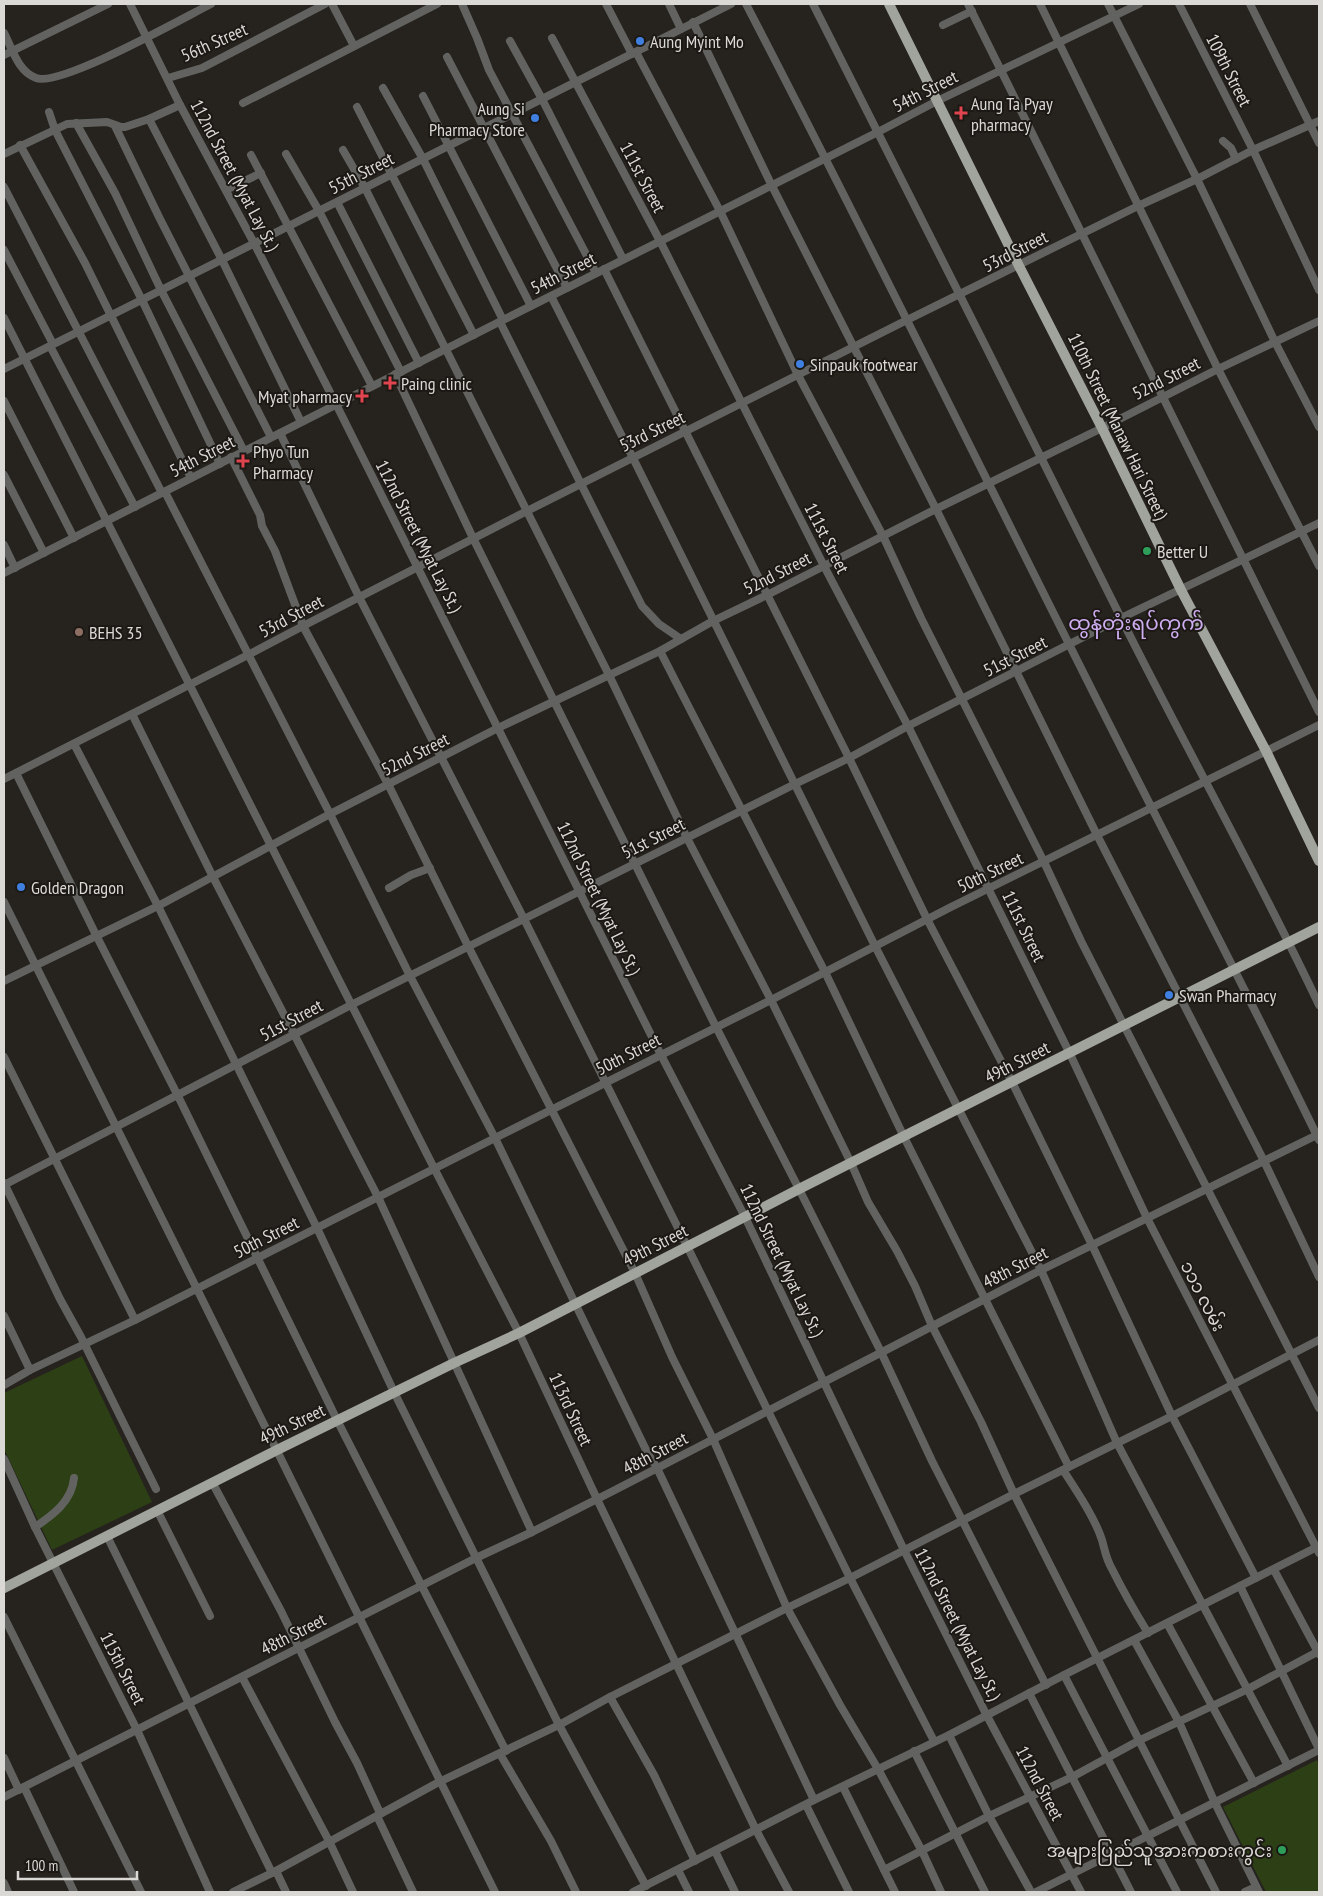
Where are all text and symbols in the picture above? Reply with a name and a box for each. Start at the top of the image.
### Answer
street label: 56th Street [177,17,251,67]
place label: Aung Myint Mo [650,30,744,53]
street label: 109th Street [1201,30,1257,110]
marker: Aung Myint Mo [634,35,646,47]
street label: 54th Street [889,65,962,117]
place label: Aung Ta Pyay pharmacy [971,92,1053,136]
street label: 112nd Street (Myat Lay St.) [185,96,285,255]
place label: Aung Si Pharmacy Store [429,97,525,141]
marker: Aung Ta Pyay pharmacy [955,107,967,119]
marker: Aung Si Pharmacy Store [529,112,541,124]
street label: 111st Street [615,138,671,216]
street label: 55th Street [325,147,398,199]
street label: 53rd Street [979,225,1051,277]
street label: 54th Street [527,247,600,299]
street label: 110th Street (Manaw Hari Street) [1063,329,1174,524]
street label: 52nd Street [1128,351,1204,405]
place label: Sinpauk footwear [810,353,918,376]
marker: Sinpauk footwear [794,358,806,370]
place label: Paing clinic [401,372,473,395]
marker: Paing clinic [383,376,397,390]
place label: Myat pharmacy [258,385,352,408]
marker: Myat pharmacy [356,390,368,402]
street label: 53rd Street [615,405,689,457]
street label: 54th Street [166,430,239,482]
place label: Phyo Tun Pharmacy [253,440,313,484]
marker: Phyo Tun Pharmacy [237,455,249,467]
street label: 112nd Street (Myat Lay St.) [371,456,468,617]
street label: 111st Street [799,499,855,577]
place label: Better U [1157,540,1208,563]
marker: Better U [1141,545,1153,557]
street label: 52nd Street [739,546,815,600]
street label: 53rd Street [255,589,327,643]
district label: ထွန်တုံးရပ်ကွက် [1068,609,1204,640]
place label: BEHS 35 [89,621,143,644]
marker: BEHS 35 [73,626,85,638]
street label: 51st Street [979,630,1051,682]
street label: 52nd Street [377,727,453,781]
street label: 51st Street [617,812,689,864]
street label: 112nd Street (Myat Lay St.) [552,818,646,979]
street label: 50th Street [953,846,1027,898]
place label: Golden Dragon [31,876,124,899]
marker: Golden Dragon [15,881,27,893]
street label: 111st Street [997,887,1051,965]
place label: Swan Pharmacy [1179,984,1277,1007]
marker: Swan Pharmacy [1163,989,1175,1001]
street label: 51st Street [255,994,327,1046]
street label: 50th Street [592,1028,665,1080]
street label: 49th Street [981,1036,1054,1088]
street label: 112nd Street (Myat Lay St.) [735,1180,829,1341]
street label: 50th Street [230,1211,303,1263]
street label: 49th Street [619,1219,692,1271]
street label: 48th Street [979,1241,1052,1293]
street label: ၁၁၁ လမ်း [1175,1256,1231,1335]
street label: 113rd Street [544,1369,598,1449]
street label: 49th Street [255,1398,329,1450]
street label: 48th Street [619,1426,691,1480]
street label: 112nd Street (Myat Lay St.) [910,1544,1007,1705]
street label: 48th Street [257,1608,330,1660]
street label: 115th Street [95,1628,151,1708]
street label: 112nd Street [1011,1742,1069,1824]
place label: အများပြည်သူအားကစားကွင်း [1046,1838,1272,1866]
marker: အများပြည်သူအားကစားကွင်း [1276,1844,1288,1856]
scale bar [18,1848,136,1880]
text: 100 m [25,1856,58,1875]

